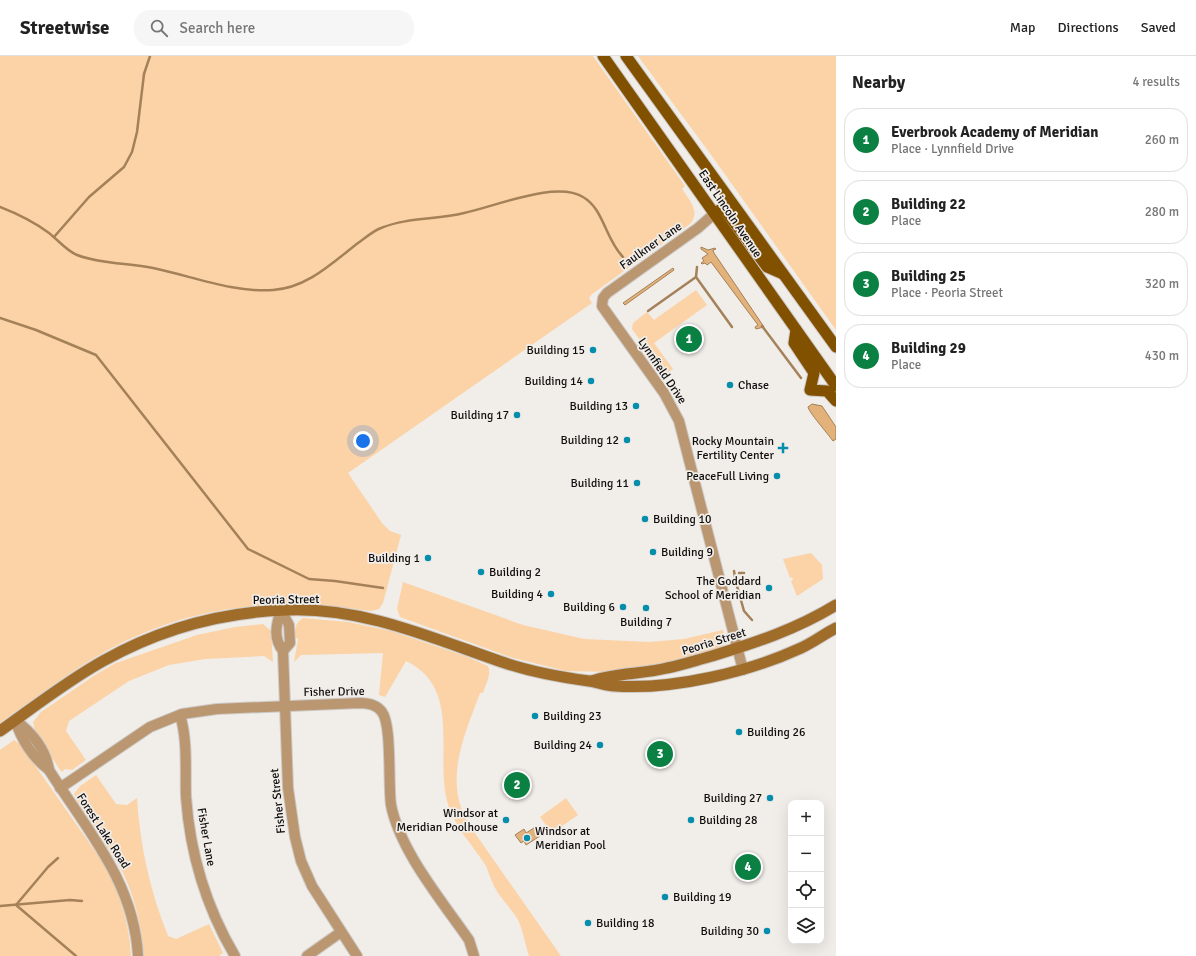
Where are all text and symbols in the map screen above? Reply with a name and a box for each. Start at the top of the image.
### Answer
search box [134,10,414,46]
text: Streetwise [20,16,110,40]
icon: search [148,17,170,39]
text: Search here [180,19,255,37]
text: Map [1010,19,1036,36]
text: Directions [1058,19,1119,36]
text: Saved [1141,19,1176,36]
text: Nearby [852,72,905,93]
text: 4 results [1132,74,1180,90]
text: Everbrook Academy of Meridian [891,123,1098,141]
text: 1 [862,132,870,148]
text: 260 m [1145,132,1179,148]
text: Place · Lynnfield Drive [891,141,1014,157]
street label: East Lincoln Avenue [695,167,765,261]
text: Building 22 [891,195,966,213]
text: 2 [862,204,870,220]
text: 280 m [1145,204,1179,220]
text: Place [891,213,921,229]
street label: Faulkner Lane [617,219,685,273]
text: Building 25 [891,267,966,285]
text: 3 [862,276,870,292]
text: 320 m [1145,276,1179,292]
text: Place · Peoria Street [891,285,1003,301]
pin: 1 [676,324,702,354]
street label: Lynnfield Drive [634,335,690,407]
text: Building 29 [891,339,966,357]
place label: Building 15 [526,343,585,358]
marker: Building 15 [588,345,598,355]
text: 4 [862,348,870,364]
text: 430 m [1145,348,1179,364]
text: Place [891,357,921,373]
place label: Building 14 [524,374,584,389]
marker: Building 14 [586,376,596,386]
place label: Chase [738,378,769,393]
marker: Chase [725,380,735,390]
place label: Building 13 [569,399,628,414]
marker: Building 13 [631,401,641,411]
place label: Building 17 [450,408,509,423]
marker: Building 17 [512,410,522,420]
your location [353,431,373,451]
place label: Building 12 [560,433,619,448]
place label: Rocky Mountain Fertility Center [692,434,775,463]
marker: Building 12 [622,435,632,445]
marker: Rocky Mountain Fertility Center [777,442,789,454]
place label: PeaceFull Living [686,469,769,484]
marker: PeaceFull Living [772,471,782,481]
place label: Building 11 [570,476,629,491]
marker: Building 11 [632,478,642,488]
place label: Building 10 [653,512,712,527]
marker: Building 10 [640,514,650,524]
place label: Building 9 [661,545,713,560]
marker: Building 9 [648,547,658,557]
place label: Building 1 [368,551,420,566]
marker: Building 1 [423,553,433,563]
place label: Building 2 [489,565,541,580]
marker: Building 2 [476,567,486,577]
place label: The Goddard School of Meridian [665,574,761,603]
marker: The Goddard School of Meridian [764,583,774,593]
place label: Building 4 [491,587,544,602]
marker: Building 4 [546,589,556,599]
street label: Peoria Street [253,592,319,608]
place label: Building 6 [563,600,615,615]
marker: Building 6 [618,602,628,612]
marker: Building 7 [641,603,651,613]
place label: Building 7 [620,615,672,630]
street label: Peoria Street [680,625,748,659]
street label: Fisher Drive [303,684,365,700]
place label: Building 23 [543,709,602,724]
marker: Building 23 [530,711,540,721]
place label: Building 26 [747,725,806,740]
marker: Building 26 [734,727,744,737]
place label: Building 24 [533,738,593,753]
pin: 3 [647,739,673,769]
marker: Building 24 [595,740,605,750]
street label: Fisher Street [267,768,289,834]
pin: 2 [504,770,530,800]
street label: Forest Lake Road [73,791,133,871]
place label: Building 27 [703,791,762,806]
marker: Building 27 [765,793,775,803]
map controls [788,800,824,944]
button: + [788,800,824,836]
place label: Windsor at Meridian Poolhouse [397,806,498,835]
street label: Fisher Lane [193,807,219,867]
place label: Building 28 [699,813,758,828]
marker: Windsor at Meridian Poolhouse [501,815,511,825]
marker: Building 28 [686,815,696,825]
place label: Windsor at Meridian Pool [535,824,606,853]
marker: Windsor at Meridian Pool [522,833,532,843]
button: − [788,836,824,872]
pin: 4 [735,852,761,882]
button: locate [788,872,824,908]
place label: Building 19 [673,890,732,905]
marker: Building 19 [660,892,670,902]
button: layers [788,908,824,944]
place label: Building 18 [596,916,655,931]
marker: Building 18 [583,918,593,928]
place label: Building 30 [700,924,759,939]
marker: Building 30 [762,926,772,936]

